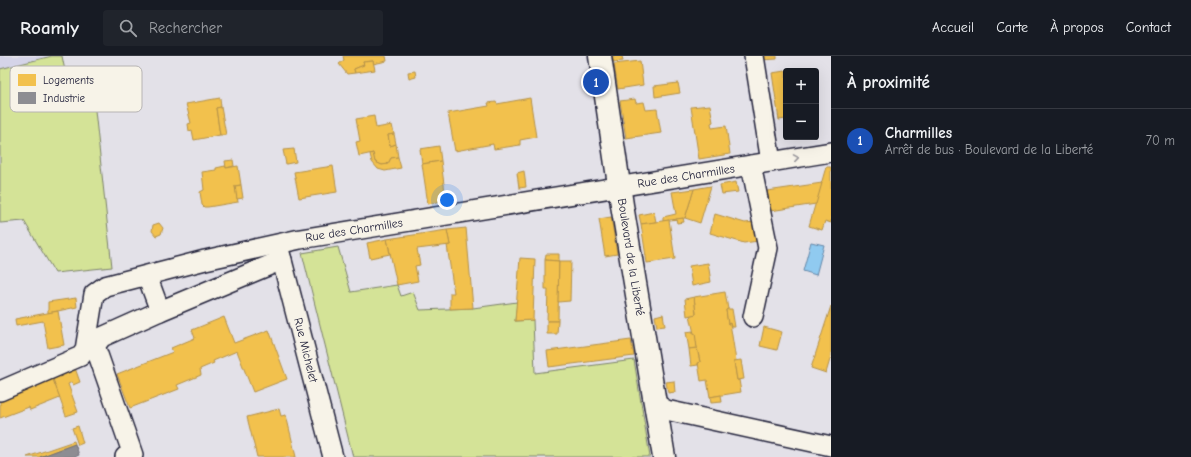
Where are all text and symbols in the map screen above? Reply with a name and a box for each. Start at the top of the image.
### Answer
search box [103,10,383,46]
text: Roamly [20,17,79,39]
icon: search [117,17,139,39]
text: Rechercher [149,19,222,37]
text: Accueil [932,19,974,36]
text: Carte [996,19,1028,36]
text: À propos [1050,19,1104,36]
text: Contact [1126,19,1171,36]
legend [10,66,142,112]
pin: 1 [583,67,609,97]
map controls [783,68,819,140]
button: + [783,68,819,104]
text: À proximité [847,73,930,92]
text: Logements [43,74,94,87]
text: Industrie [43,92,85,105]
button: − [783,104,819,140]
text: Charmilles [885,124,952,142]
text: 1 [857,133,863,148]
text: 70 m [1146,133,1175,148]
text: Arrêt de bus · Boulevard de la Liberté [885,142,1093,157]
one-way arrow [793,154,799,162]
street label: Rue des Charmilles [636,161,736,191]
your location [437,190,457,210]
street label: Boulevard de la Liberté [615,197,647,317]
street label: Rue des Charmilles [304,215,404,245]
street label: Rue Michelet [291,316,321,384]

